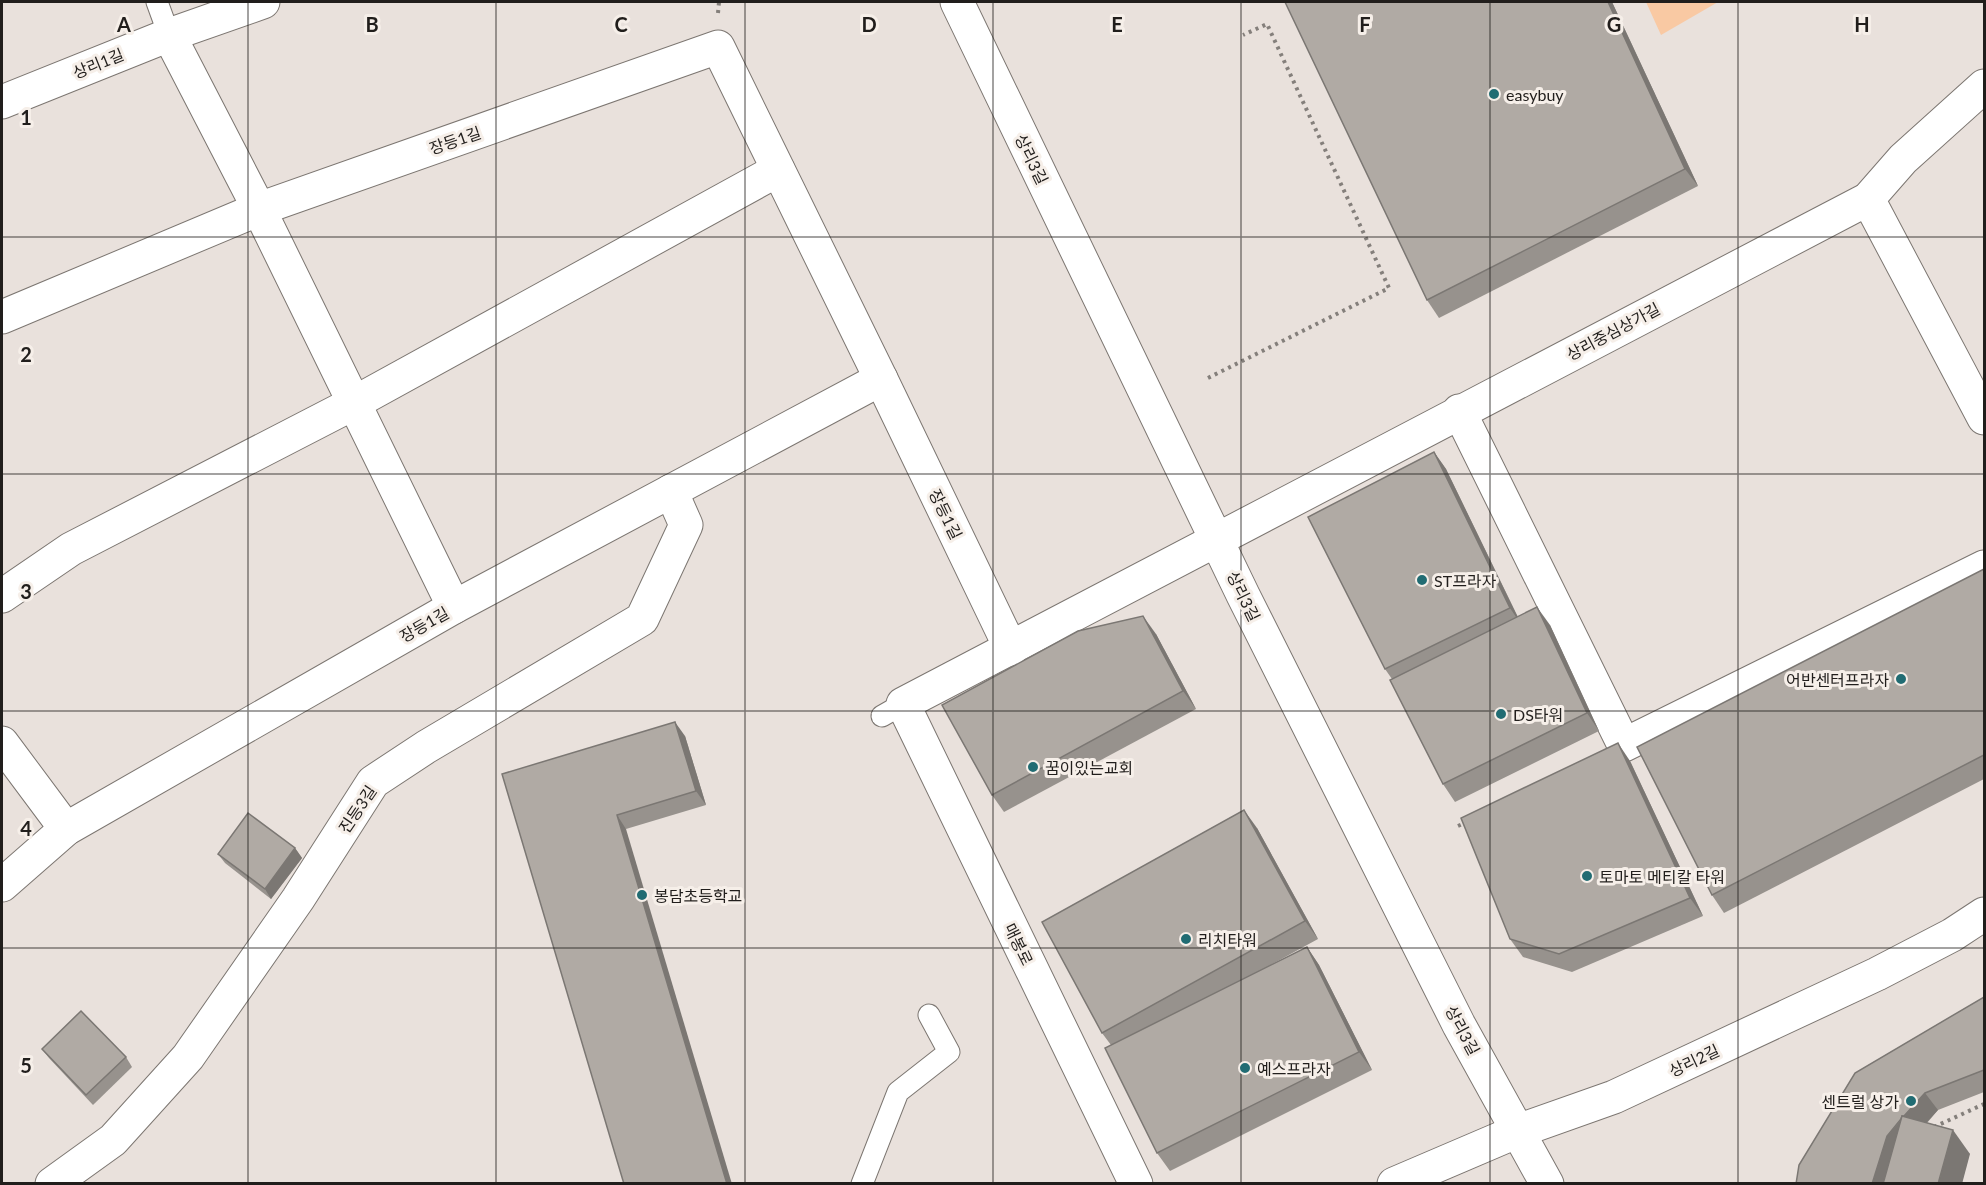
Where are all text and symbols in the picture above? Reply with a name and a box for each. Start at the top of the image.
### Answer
text: A [116,12,131,36]
text: B [365,12,379,36]
text: C [614,12,628,36]
text: D [861,12,877,36]
text: E [1111,12,1123,36]
text: F [1359,12,1371,36]
text: G [1607,12,1621,36]
text: H [1854,12,1870,36]
street label: 상리1길 [70,44,126,82]
place label: easybuy [1506,85,1564,104]
marker: easybuy [1487,87,1501,101]
text: 1 [20,105,32,129]
street label: 장등1길 [427,122,483,158]
street label: 상리3길 [1012,131,1052,187]
street label: 상리중심상가길 [1563,298,1663,364]
text: 2 [20,342,32,366]
street label: 장등1길 [926,486,966,542]
street label: 상리3길 [1224,568,1264,624]
place label: ST프라자 [1434,571,1497,590]
marker: ST프라자 [1415,573,1429,587]
text: 3 [20,579,32,603]
street label: 장등1길 [396,602,452,646]
place label: 어반센터프라자 [1786,670,1889,689]
marker: 어반센터프라자 [1894,672,1908,686]
place label: DS타워 [1513,705,1563,724]
marker: DS타워 [1494,707,1508,721]
place label: 꿈이있는교회 [1045,758,1133,777]
marker: 꿈이있는교회 [1026,760,1040,774]
street label: 진등3길 [334,782,380,836]
text: 4 [20,816,32,840]
place label: 토마토 메티칼 타워 [1599,867,1725,886]
marker: 토마토 메티칼 타워 [1580,869,1594,883]
place label: 봉담초등학교 [654,886,742,905]
marker: 봉담초등학교 [635,888,649,902]
street label: 매봉로 [1001,920,1037,968]
place label: 리치타워 [1198,930,1257,949]
marker: 리치타워 [1179,932,1193,946]
street label: 상리3길 [1442,1002,1484,1058]
street label: 상리2길 [1666,1040,1722,1080]
text: 5 [20,1053,32,1077]
place label: 예스프라자 [1257,1059,1331,1078]
marker: 예스프라자 [1238,1061,1252,1075]
place label: 센트럴 상가 [1821,1092,1899,1111]
marker: 센트럴 상가 [1904,1094,1918,1108]

